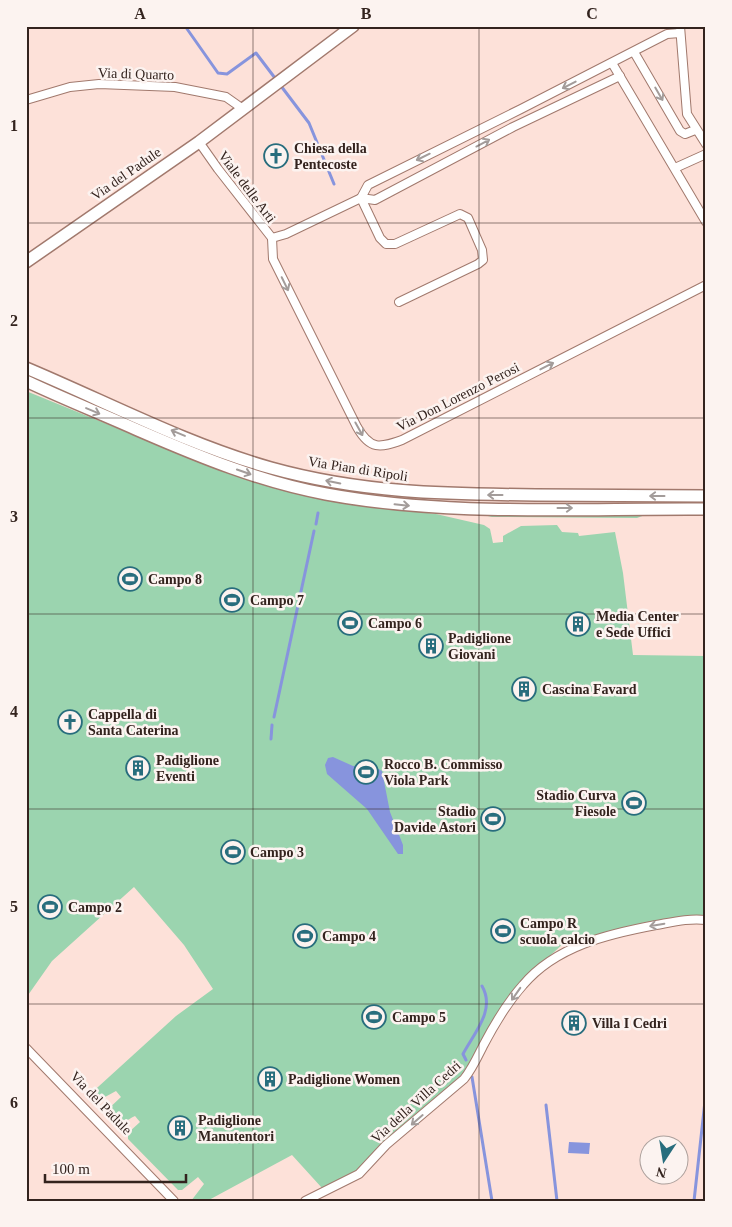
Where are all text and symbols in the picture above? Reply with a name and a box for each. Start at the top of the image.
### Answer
text: A [134,5,146,22]
text: B [361,5,372,22]
text: C [586,5,598,22]
street label: Via di Quarto [98,65,174,83]
one-way arrow [561,80,576,90]
one-way arrow [654,87,664,101]
text: 1 [10,117,18,134]
one-way arrow [476,138,491,148]
place label: Chiesa della Pentecoste [294,141,367,172]
church icon: Chiesa della Pentecoste [263,143,289,169]
street label: Via del Padule [88,144,164,204]
street label: Viale delle Arti [215,148,279,226]
one-way arrow [416,153,431,162]
one-way arrow [280,277,290,292]
text: 2 [10,312,18,329]
street label: Via Don Lorenzo Perosi [394,359,522,434]
one-way arrow [539,361,554,370]
one-way arrow [85,406,100,416]
one-way arrow [354,421,364,436]
one-way arrow [171,428,186,438]
street label: Via Pian di Ripoli [307,454,409,484]
one-way arrow [235,468,251,477]
one-way arrow [325,477,341,486]
one-way arrow [487,490,503,500]
one-way arrow [649,491,666,501]
one-way arrow [394,500,410,509]
one-way arrow [556,503,573,513]
text: 3 [10,508,18,525]
sports icon: Campo 8 [117,566,143,592]
place label: Campo 8 [148,572,202,587]
sports icon: Campo 7 [219,587,245,613]
place label: Campo 7 [250,593,304,608]
place label: Media Center e Sede Uffici [596,609,679,640]
sports icon: Campo 6 [337,610,363,636]
building icon: Media Center e Sede Uffici [565,611,591,637]
place label: Campo 6 [368,616,422,631]
place label: Padiglione Giovani [448,631,511,662]
building icon: Padiglione Giovani [418,633,444,659]
building icon: Cascina Favard [511,676,537,702]
place label: Cascina Favard [542,682,637,697]
text: 4 [10,703,18,720]
place label: Cappella di Santa Caterina [88,707,179,738]
church icon: Cappella di Santa Caterina [57,709,83,735]
place label: Padiglione Eventi [156,753,219,784]
building icon: Padiglione Eventi [125,755,151,781]
place label: Rocco B. Commisso Viola Park [384,757,503,788]
sports icon: Rocco B. Commisso Viola Park [353,759,379,785]
place label: Stadio Curva Fiesole [536,788,616,819]
sports icon: Stadio Curva Fiesole [621,790,647,816]
place label: Stadio Davide Astori [394,804,476,835]
sports icon: Stadio Davide Astori [480,806,506,832]
sports icon: Campo 3 [220,839,246,865]
place label: Campo 3 [250,845,304,860]
sports icon: Campo 2 [37,894,63,920]
text: 5 [10,898,18,915]
place label: Campo 2 [68,900,122,915]
place label: Campo R scuola calcio [520,916,595,947]
sports icon: Campo R scuola calcio [490,918,516,944]
one-way arrow [650,921,666,930]
sports icon: Campo 4 [292,923,318,949]
place label: Campo 4 [322,929,376,944]
one-way arrow [511,987,521,1001]
sports icon: Campo 5 [361,1004,387,1030]
place label: Campo 5 [392,1010,446,1025]
building icon: Villa I Cedri [561,1010,587,1036]
place label: Villa I Cedri [592,1016,667,1031]
street label: Via della Villa Cedri [368,1058,464,1146]
building icon: Padiglione Women [257,1066,283,1092]
street label: Via del Padule [67,1068,135,1138]
place label: Padiglione Women [288,1072,400,1087]
text: 6 [10,1094,18,1111]
place label: Padiglione Manutentori [198,1113,274,1144]
building icon: Padiglione Manutentori [167,1115,193,1141]
one-way arrow [410,1115,423,1126]
north arrow [640,1134,690,1184]
scale bar [45,1152,186,1184]
text: 100 m [52,1161,90,1177]
text: N [655,1164,668,1181]

